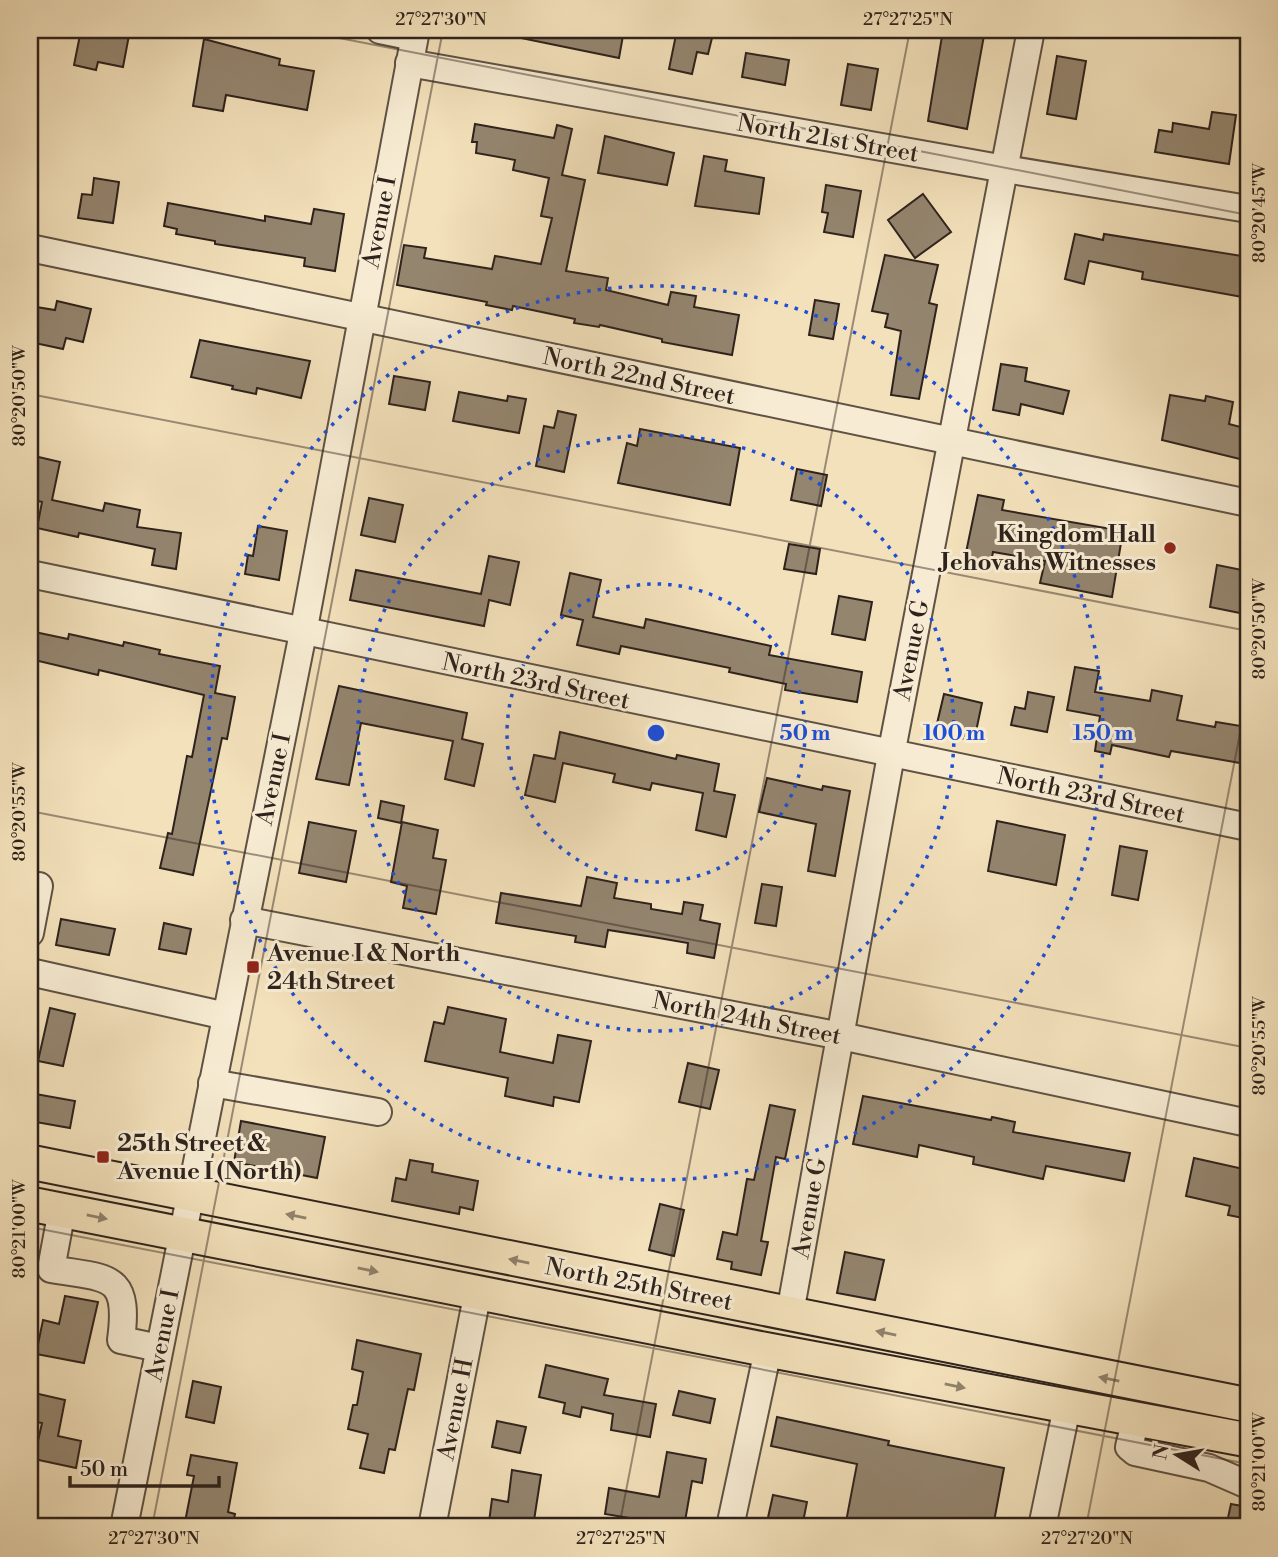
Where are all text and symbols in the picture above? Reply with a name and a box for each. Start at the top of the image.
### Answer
text: 27°27'30"N [395,8,487,31]
text: 27°27'25"N [863,8,953,31]
street label: North 21st Street [735,108,921,170]
text: 80°20'45"W [1248,162,1271,263]
street label: Avenue I [356,174,404,272]
street label: North 22nd Street [540,342,738,412]
text: 80°20'50"W [8,345,31,447]
place label: Kingdom Hall Jehovahs Witnesses [937,520,1156,578]
marker: Kingdom Hall Jehovahs Witnesses [1162,540,1178,556]
text: 80°20'50"W [1248,578,1271,680]
street label: Avenue G [887,597,936,704]
street label: North 23rd Street [439,647,633,717]
centre of rings [644,721,668,745]
text: 50 m [780,721,830,747]
text: 100 m [923,721,985,747]
text: 150 m [1073,721,1133,747]
street label: Avenue I [249,731,298,829]
street label: North 23rd Street [994,761,1188,831]
text: 80°20'55"W [8,762,31,862]
place label: Avenue I & North 24th Street [266,939,460,997]
marker: Avenue I & North 24th Street [245,959,261,975]
street label: North 24th Street [650,986,844,1052]
text: 80°20'55"W [1248,996,1271,1096]
place label: 25th Street & Avenue I (North) [116,1129,301,1187]
marker: 25th Street & Avenue I (North) [95,1149,111,1165]
street label: Avenue G [786,1155,834,1262]
text: 80°21'00"W [8,1179,31,1279]
one-way arrow [285,1211,307,1222]
one-way arrow [86,1212,108,1223]
street label: North 25th Street [543,1252,736,1318]
one-way arrow [508,1256,530,1267]
one-way arrow [357,1264,379,1275]
street label: Avenue I [139,1287,187,1385]
one-way arrow [875,1327,897,1338]
street label: Avenue H [431,1356,481,1464]
one-way arrow [1098,1373,1120,1384]
one-way arrow [944,1380,966,1391]
text: 80°21'00"W [1248,1412,1271,1512]
north arrow [1142,1420,1212,1490]
text: N [1148,1442,1175,1462]
scale bar [70,1445,219,1489]
text: 50 m [80,1457,128,1483]
text: 27°27'30"N [108,1527,200,1550]
text: 27°27'25"N [576,1527,666,1550]
text: 27°27'20"N [1041,1527,1133,1550]

